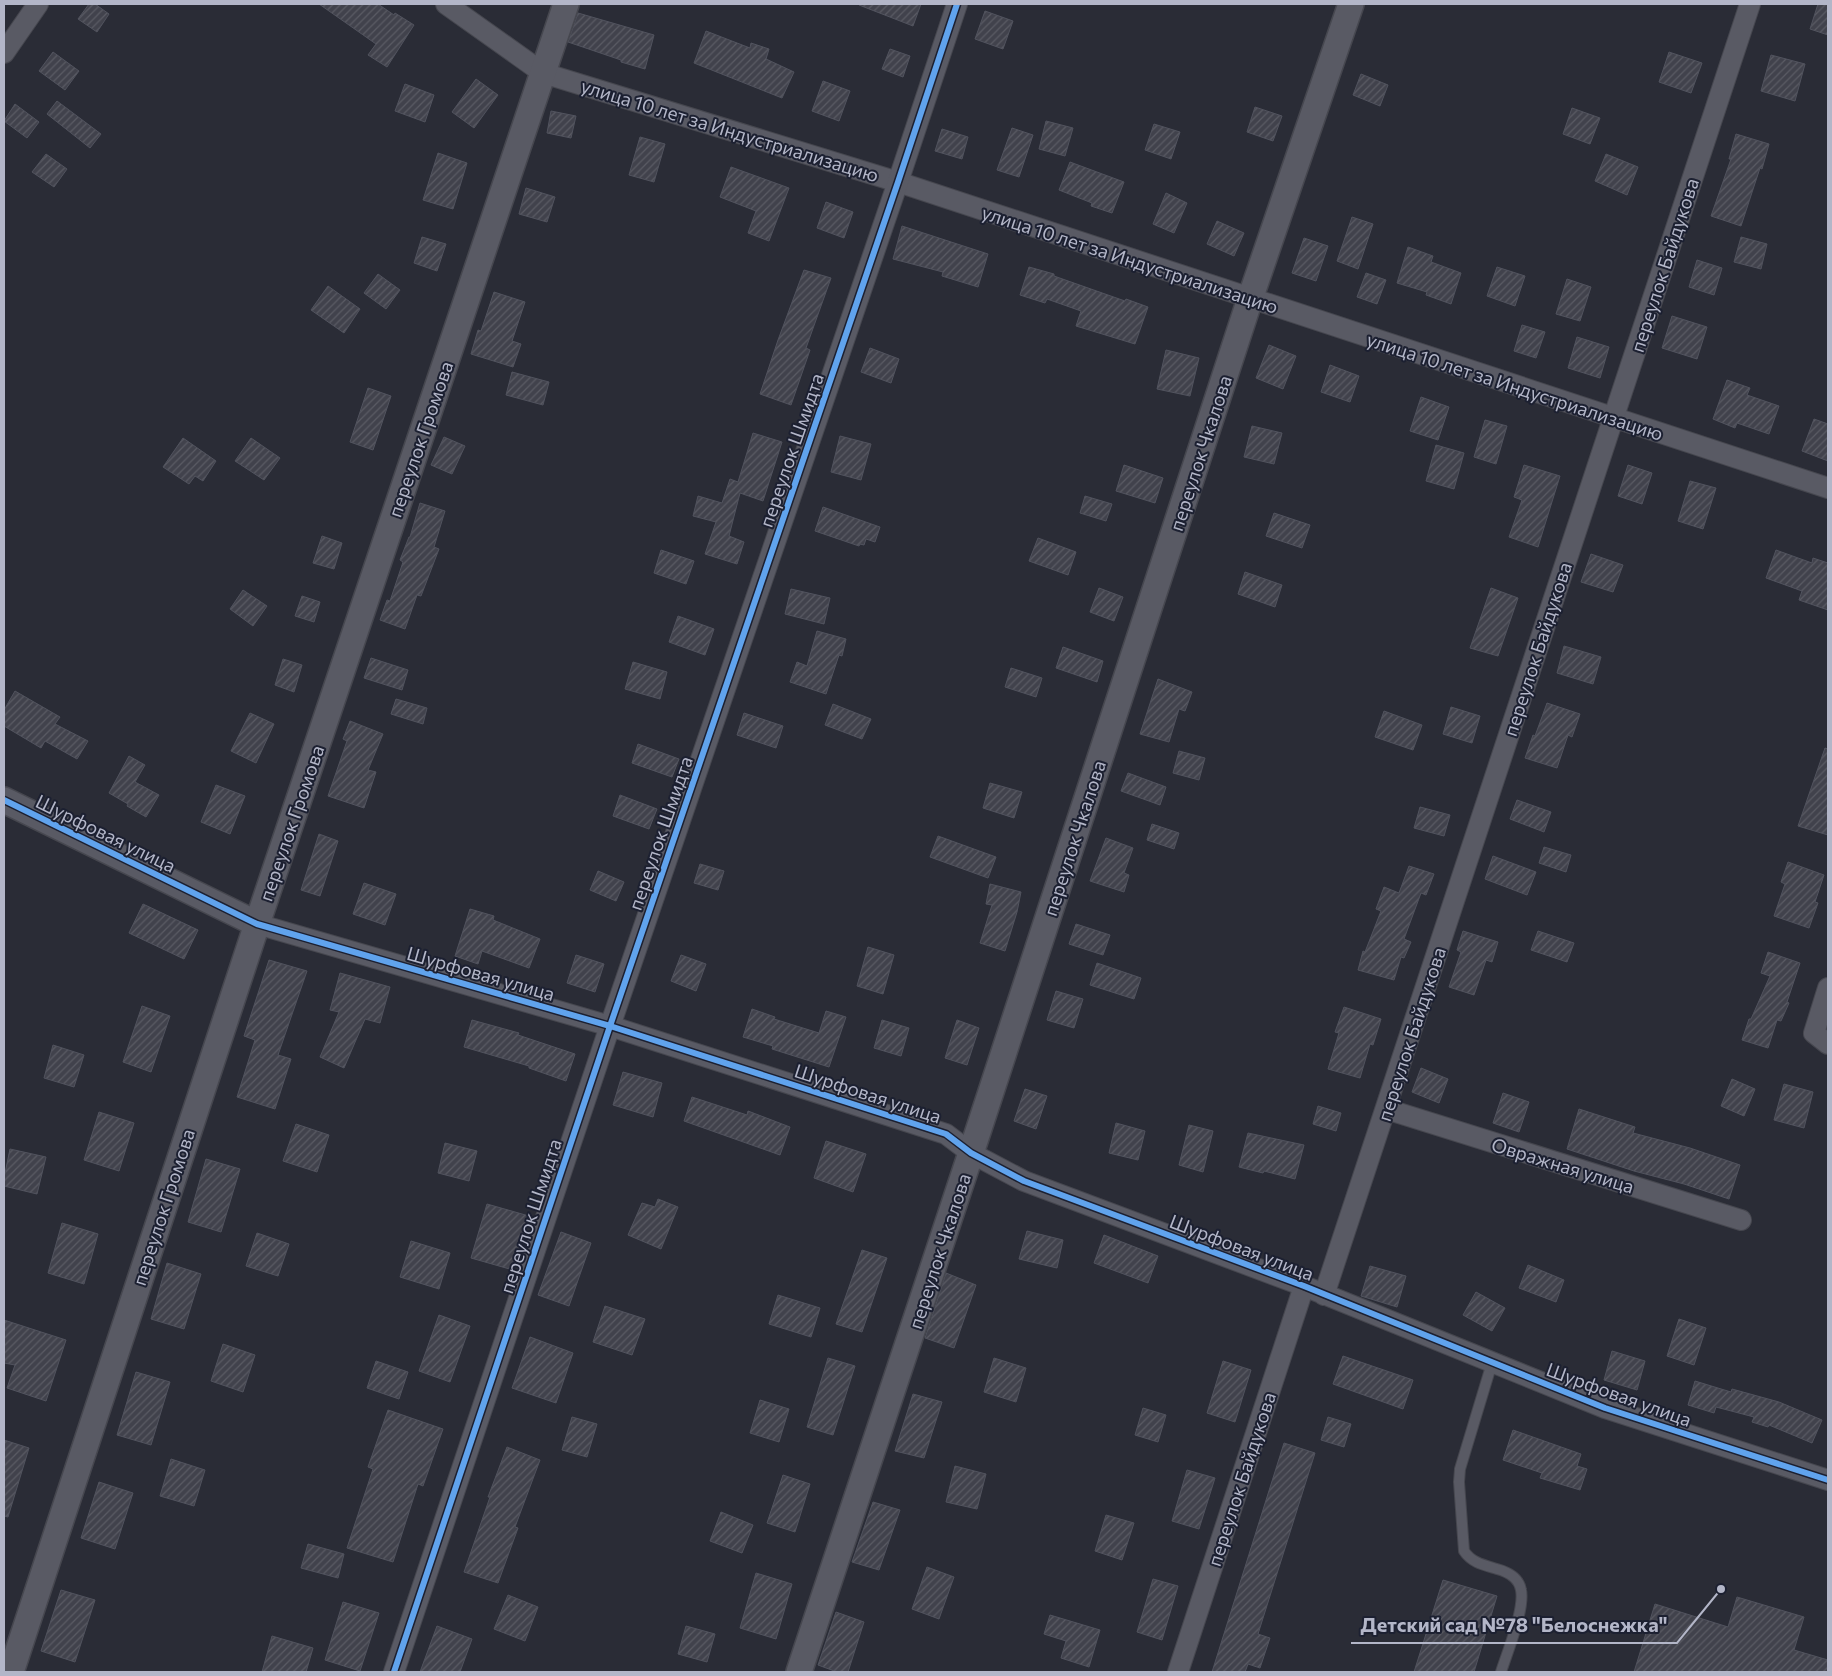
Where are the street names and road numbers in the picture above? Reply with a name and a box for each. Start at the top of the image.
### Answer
street label: улица 10 лет за Индустриализацию [578,74,882,186]
street label: переулок Байдукова [1625,175,1703,355]
street label: улица 10 лет за Индустриализацию [979,200,1281,318]
street label: улица 10 лет за Индустриализацию [1364,327,1666,445]
street label: переулок Громова [383,358,457,520]
street label: переулок Шмидта [754,370,828,530]
street label: переулок Чкалова [1164,372,1236,534]
street label: переулок Байдукова [1498,559,1576,739]
street label: переулок Громова [254,742,328,904]
street label: переулок Шмидта [623,753,697,913]
street label: переулок Чкалова [1038,757,1110,919]
street label: Шурфовая улица [32,789,180,877]
street label: Шурфовая улица [404,941,558,1005]
street label: переулок Байдукова [1372,944,1450,1124]
street label: Шурфовая улица [792,1058,944,1128]
street label: переулок Громова [127,1126,199,1288]
street label: Овражная улица [1489,1132,1637,1198]
street label: переулок Шмидта [494,1136,566,1296]
street label: переулок Чкалова [903,1170,975,1332]
street label: Шурфовая улица [1167,1209,1317,1285]
street label: Шурфовая улица [1543,1357,1695,1431]
street label: переулок Байдукова [1202,1389,1280,1569]

